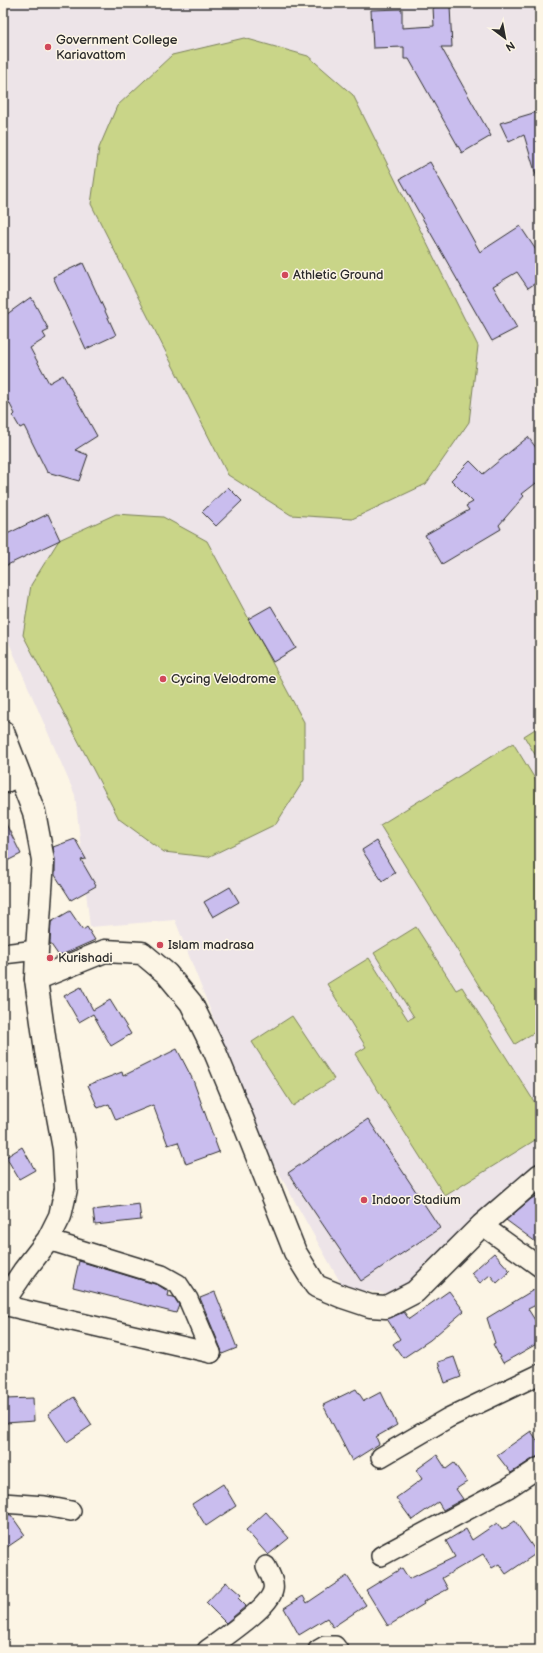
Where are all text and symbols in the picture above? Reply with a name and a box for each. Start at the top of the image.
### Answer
north arrow [485,18,525,58]
place label: Government College Kariavattom [56,32,178,63]
text: N [503,38,517,54]
marker: Government College Kariavattom [43,42,53,52]
place label: Athletic Ground [293,267,384,283]
marker: Athletic Ground [280,270,290,280]
place label: Cycing Velodrome [171,671,277,687]
marker: Cycing Velodrome [158,674,168,684]
place label: Islam madrasa [168,937,254,953]
marker: Islam madrasa [155,940,165,950]
place label: Kurishadi [58,950,113,966]
marker: Kurishadi [45,953,55,963]
place label: Indoor Stadium [372,1192,461,1208]
marker: Indoor Stadium [359,1195,369,1205]

